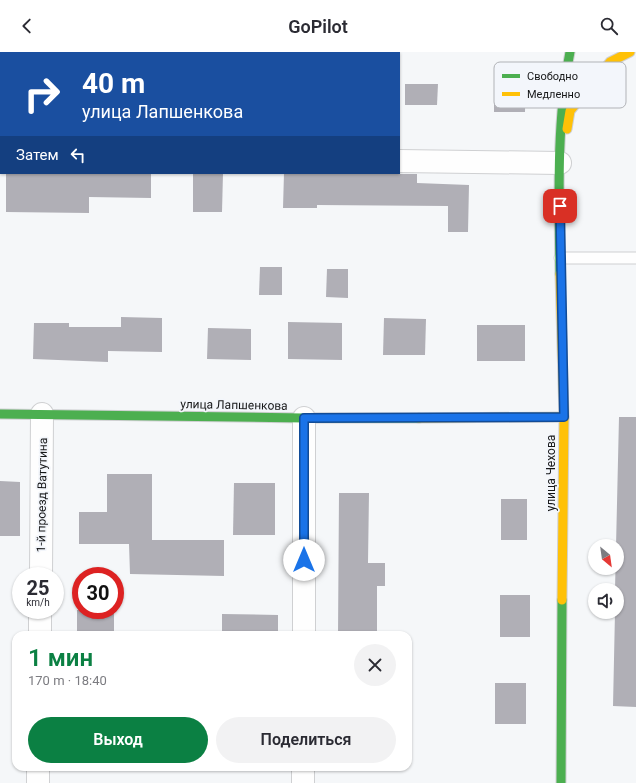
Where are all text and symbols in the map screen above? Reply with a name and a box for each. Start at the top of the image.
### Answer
icon: back [16,15,38,37]
icon: search [598,15,620,37]
text: GoPilot [288,16,348,37]
legend [494,62,626,108]
text: 40 m [82,67,145,100]
icon: right [16,68,68,120]
text: Свободно [527,70,578,83]
text: Медленно [527,88,580,101]
text: улица Лапшенкова [82,101,243,122]
icon: left [67,144,89,166]
text: Затем [16,146,59,164]
pin [543,189,577,223]
icon: arrive [549,195,571,217]
street label: улица Лапшенкова [180,397,288,413]
street label: улица Чехова [544,435,558,511]
street label: 1-й проезд Ватутина [34,438,50,552]
position arrow [283,539,325,581]
north arrow [588,539,624,575]
map controls [588,539,624,619]
speed limit sign: 30 [72,567,124,619]
text: 25 [27,576,49,600]
button: sound [588,583,624,619]
text: km/h [26,597,50,608]
text: 1 мин [28,644,93,672]
button: close [354,644,396,686]
text: 170 m · 18:40 [28,673,107,688]
button: Выход [28,717,208,763]
button: Поделиться [216,717,396,763]

